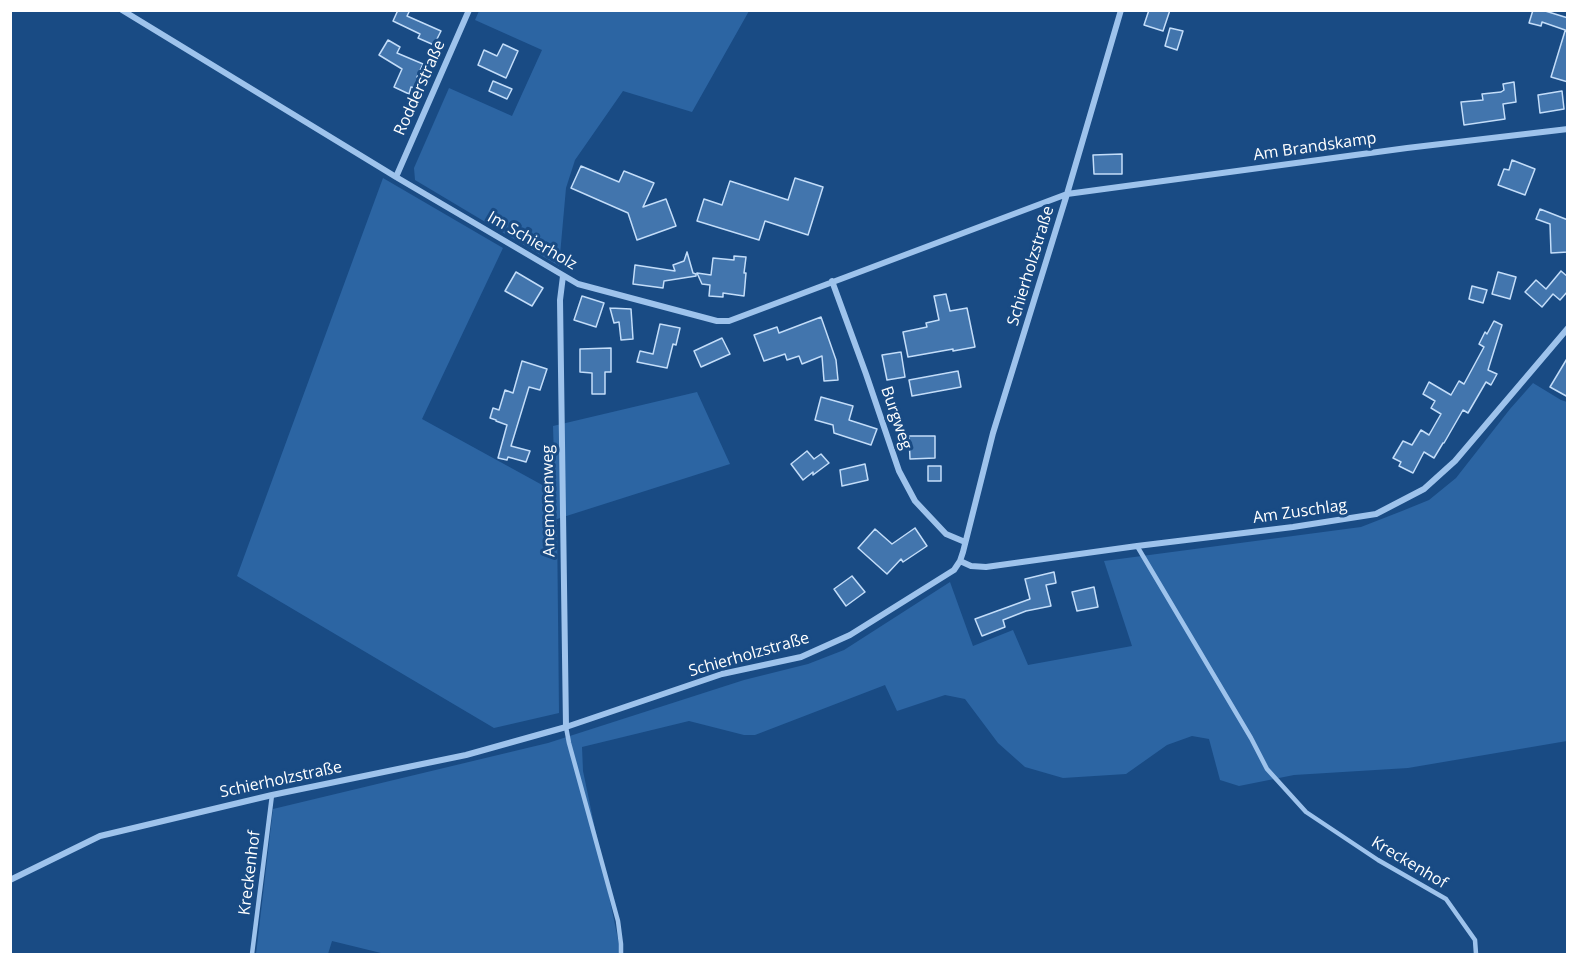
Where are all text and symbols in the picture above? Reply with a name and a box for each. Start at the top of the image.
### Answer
street label: Rodderstraße [390,37,450,139]
street label: Am Brandskamp [1252,129,1378,165]
street label: Schierholzstraße [1004,204,1058,328]
street label: Im Schierholz [484,208,580,274]
street label: Burgweg [876,384,916,452]
street label: Anemonenweg [538,445,560,557]
street label: Am Zuschlag [1252,496,1348,528]
street label: Schierholzstraße [687,629,811,681]
street label: Schierholzstraße [218,758,344,802]
street label: Kreckenhof [235,830,265,916]
street label: Kreckenhof [1368,833,1450,893]

